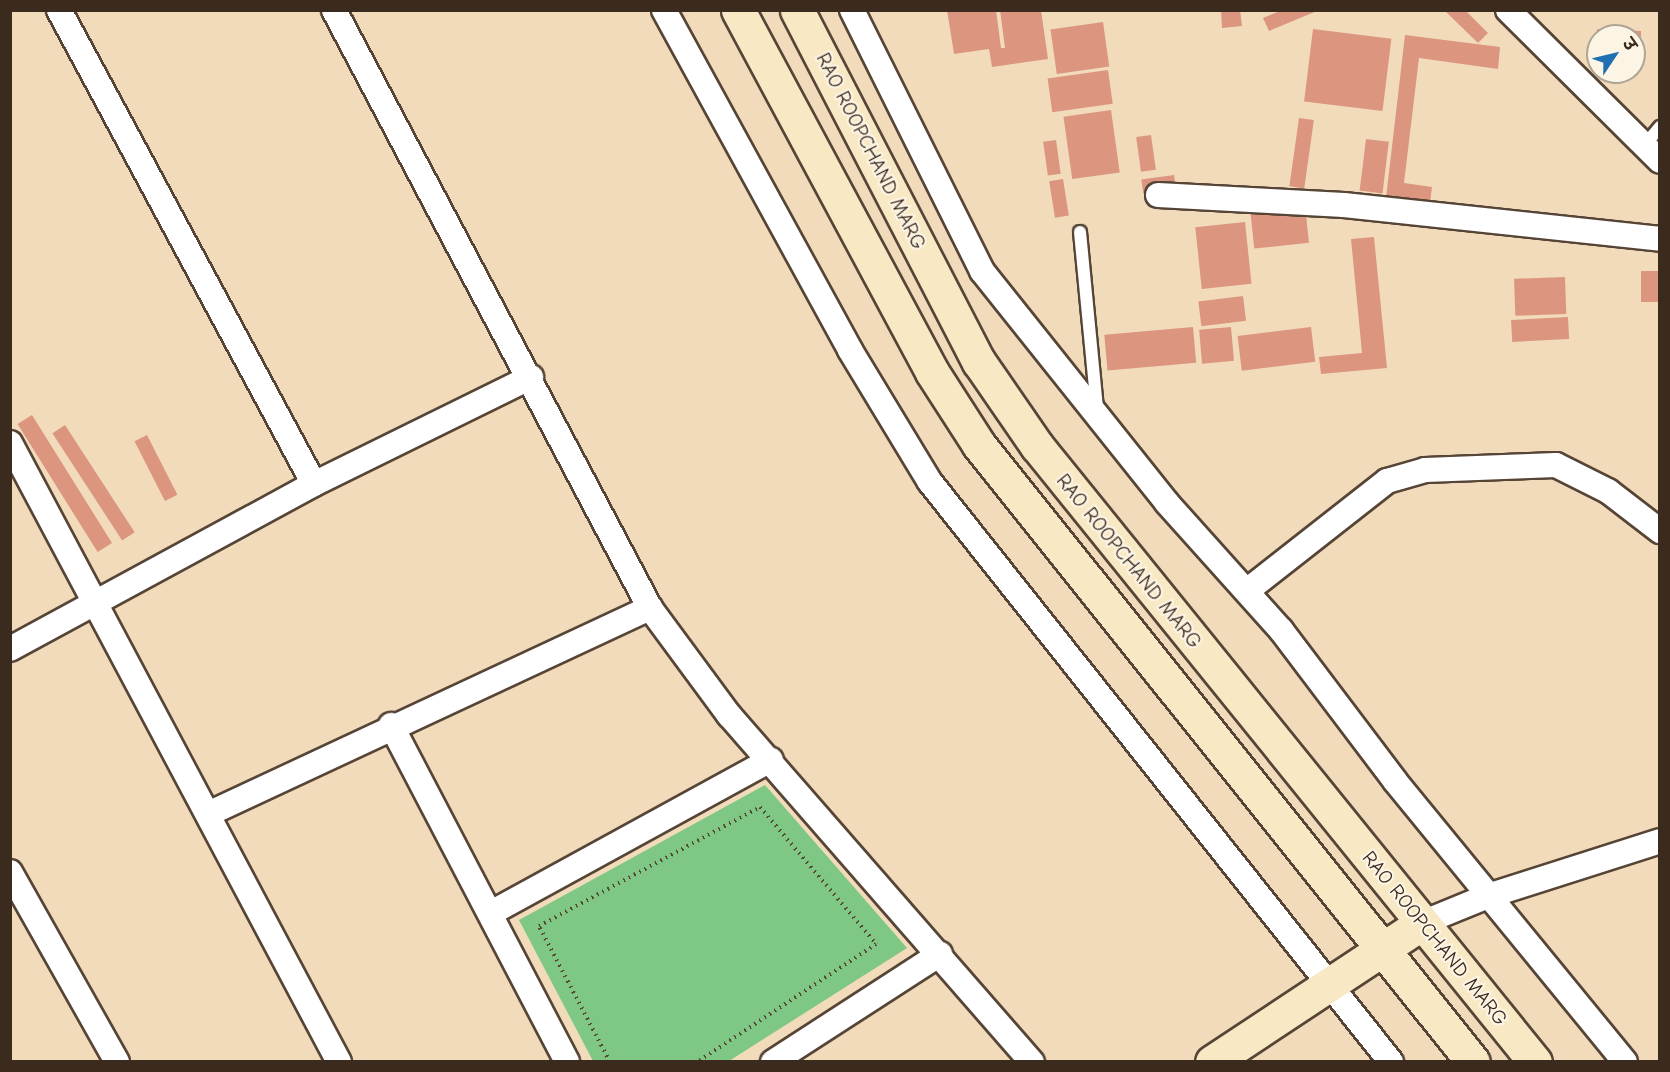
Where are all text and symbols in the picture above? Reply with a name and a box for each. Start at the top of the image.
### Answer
north arrow [1586,24,1646,84]
text: उ [1619,35,1640,54]
street label: RAO ROOPCHAND MARG [811,49,931,253]
street label: RAO ROOPCHAND MARG [1051,469,1207,653]
street label: RAO ROOPCHAND MARG [1357,846,1513,1030]

